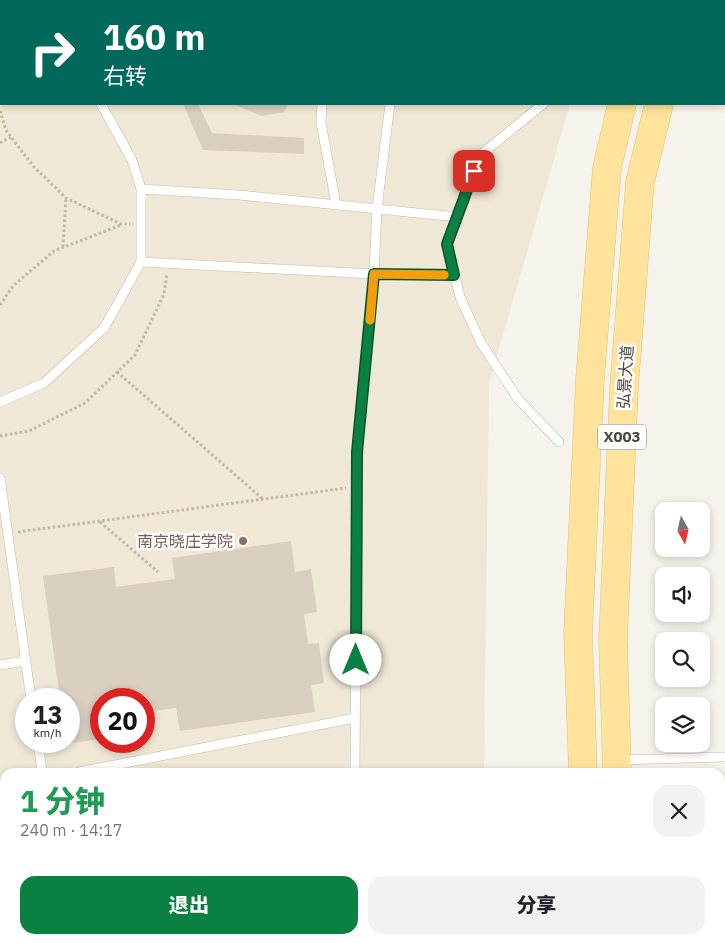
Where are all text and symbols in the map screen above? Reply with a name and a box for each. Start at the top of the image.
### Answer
text: 160 m [103,14,206,60]
icon: right [20,20,85,85]
text: 右转 [103,61,147,90]
pin [453,150,495,192]
icon: arrive [460,157,488,185]
street label: 弘景大道 [613,344,637,410]
road number: X003 [598,424,646,450]
north arrow [655,502,710,558]
map controls [655,502,710,752]
place label: 南京晓庄学院 [137,531,233,551]
marker: 南京晓庄学院 [237,535,249,547]
button: sound [655,567,710,622]
button: search [655,632,710,687]
position arrow [329,633,381,685]
speed limit sign: 20 [90,688,155,753]
button: layers [655,697,710,752]
text: 13 [32,698,63,731]
text: km/h [33,725,62,740]
text: 1 分钟 [20,781,105,820]
button: close [653,785,705,837]
text: 240 m · 14:17 [20,820,122,840]
button: 退出 [20,876,358,934]
button: 分享 [368,876,705,934]

